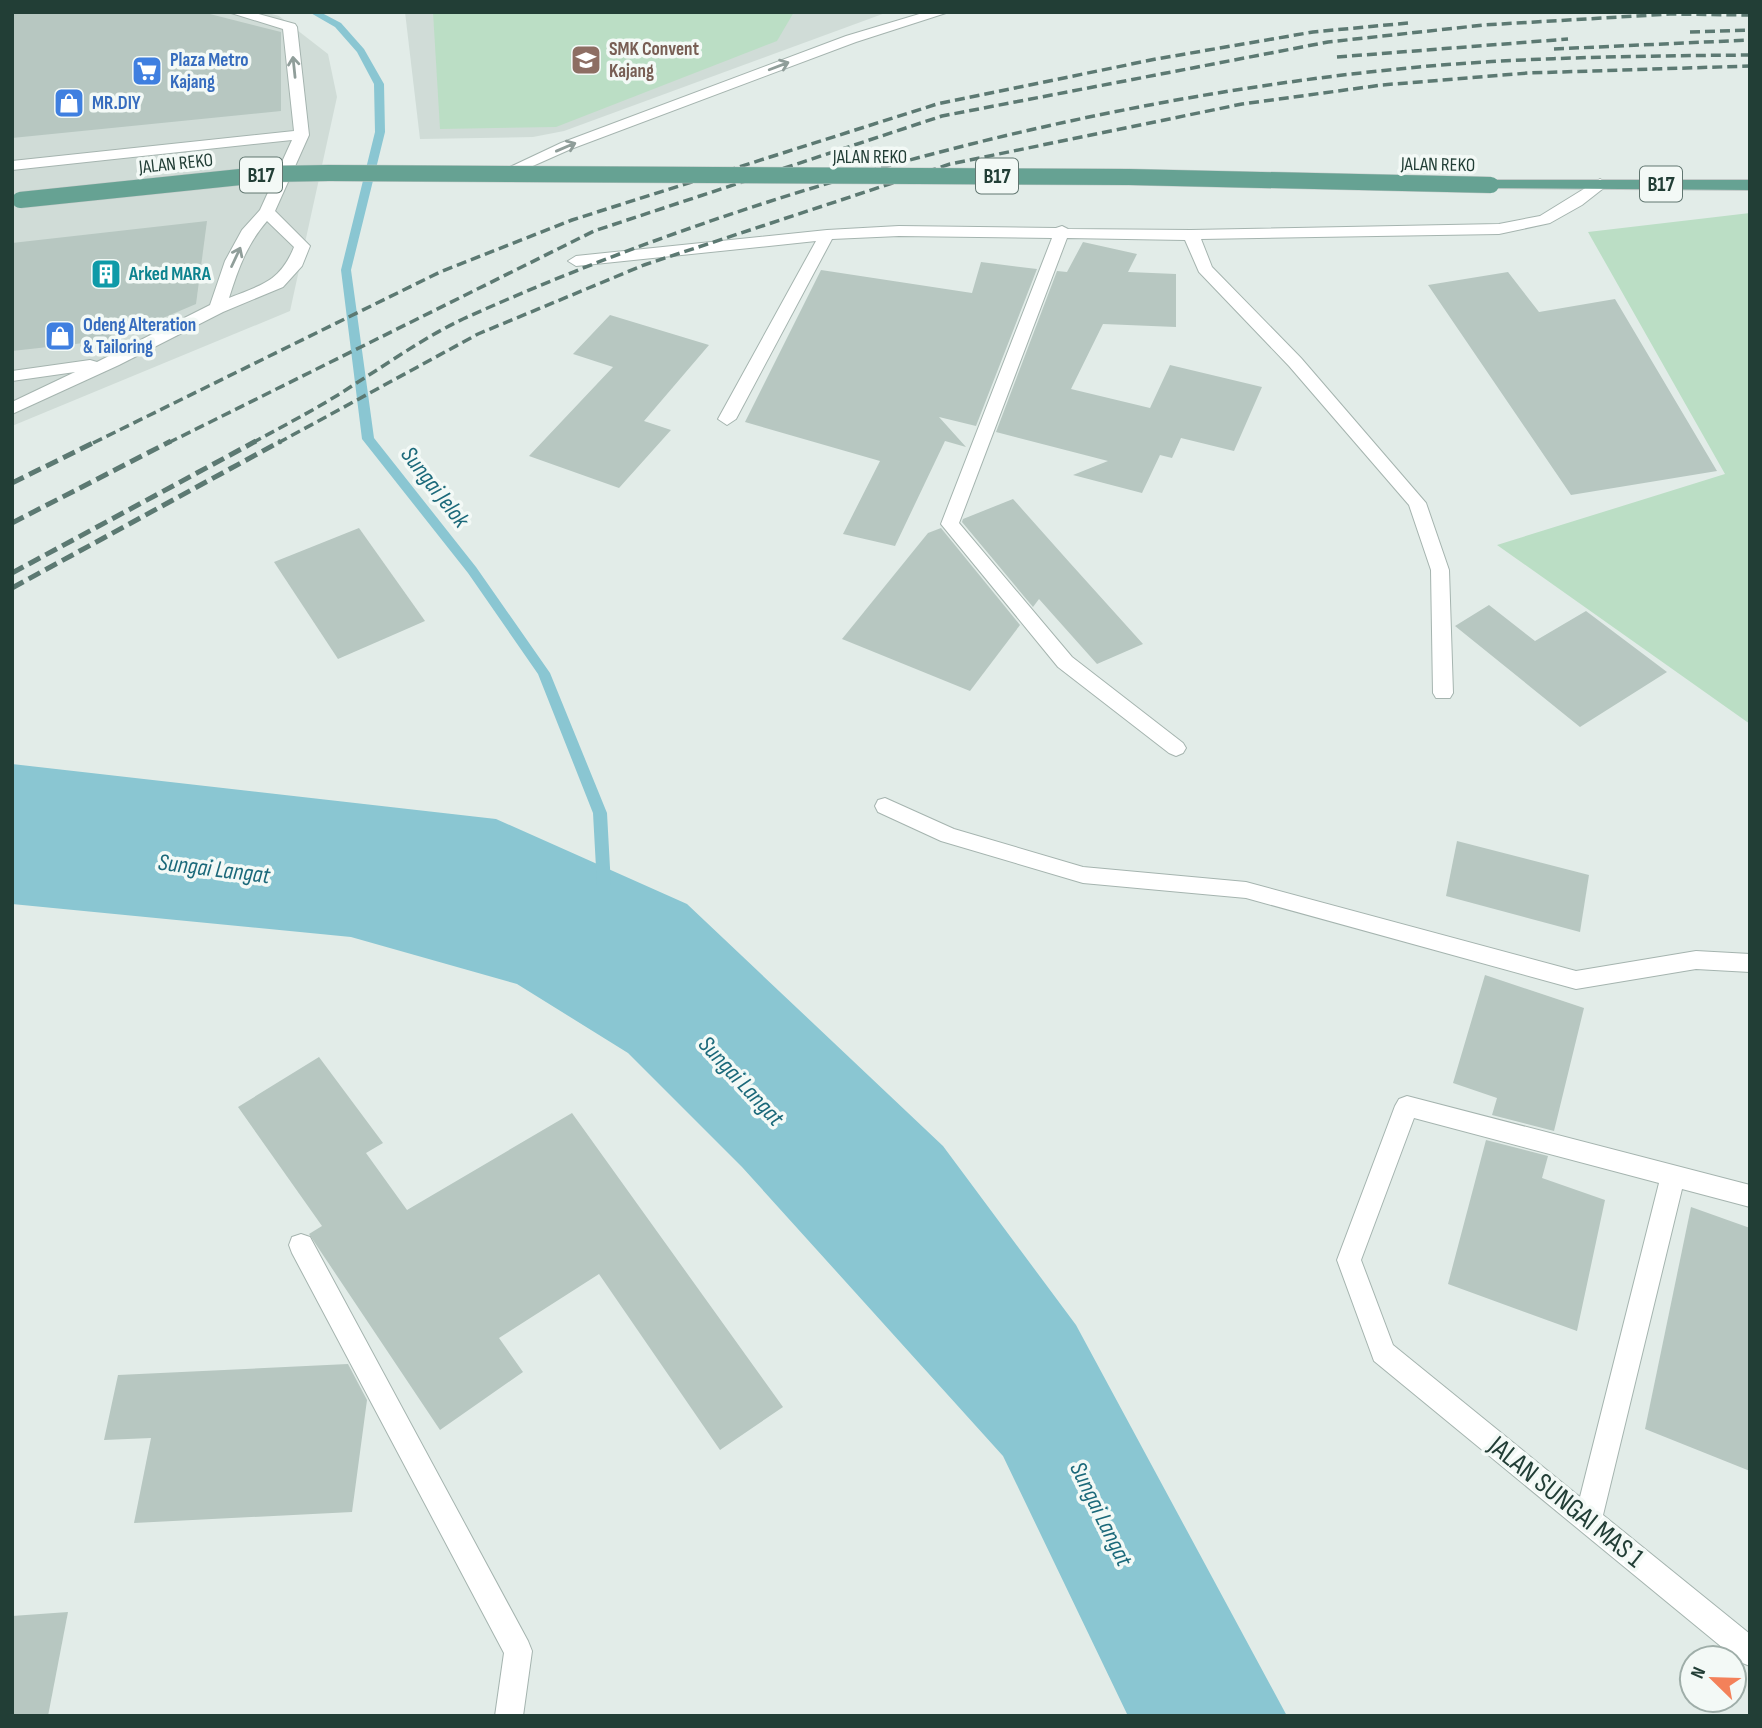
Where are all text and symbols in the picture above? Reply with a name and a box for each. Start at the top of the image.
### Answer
place label: SMK Convent Kajang [609,38,699,83]
school or university icon: SMK Convent Kajang [569,43,603,77]
place label: Plaza Metro Kajang [170,49,249,94]
supermarket icon: Plaza Metro Kajang [130,54,164,88]
one-way arrow [288,56,301,79]
one-way arrow [767,59,789,71]
shop icon: MR.DIY [52,86,86,120]
place label: MR.DIY [92,92,141,115]
one-way arrow [555,139,576,152]
street label: JALAN REKO [832,146,907,169]
street label: JALAN REKO [137,149,214,179]
street label: JALAN REKO [1400,153,1475,177]
road number: B17 [240,158,282,192]
road number: B17 [976,158,1018,194]
road number: B17 [1640,166,1682,202]
one-way arrow [230,247,244,268]
building icon: Arked MARA [89,257,123,291]
place label: Arked MARA [128,263,212,286]
place label: Odeng Alteration & Tailoring [83,314,196,359]
shop icon: Odeng Alteration & Tailoring [43,319,77,353]
water label: Sungai Jelok [394,441,476,534]
water label: Sungai Langat [156,848,272,890]
water label: Sungai Langat [692,1030,790,1133]
street label: JALAN SUNGAI MAS 1 [1481,1429,1650,1575]
water label: Sungai Langat [1063,1457,1139,1572]
north arrow [1678,1644,1748,1714]
text: N [1686,1664,1711,1682]

